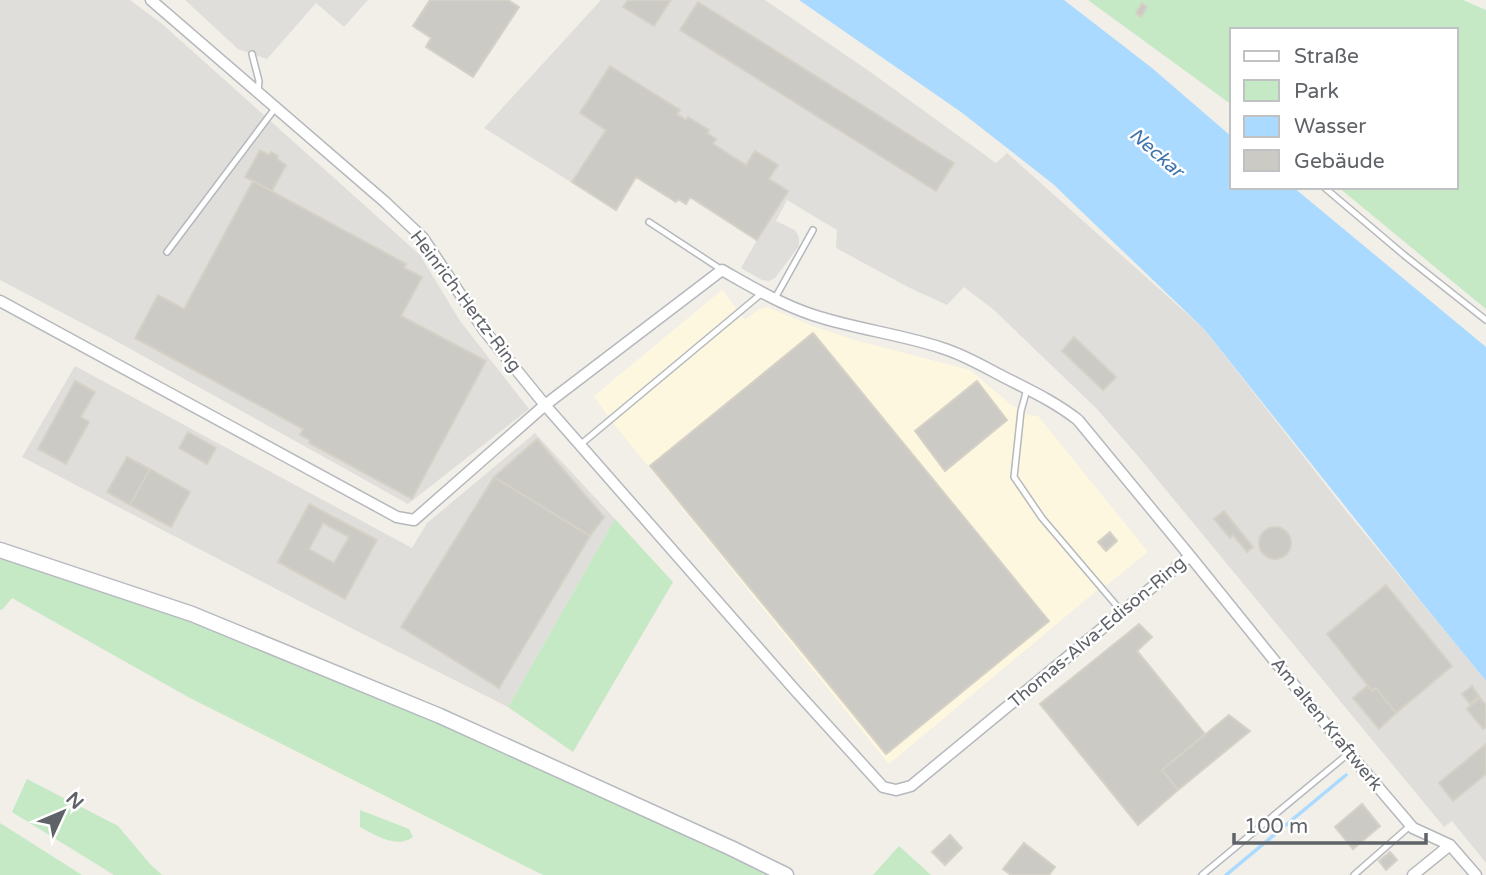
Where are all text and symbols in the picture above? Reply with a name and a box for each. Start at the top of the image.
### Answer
legend [1230,28,1458,189]
text: Straße [1294,44,1359,69]
text: Park [1294,79,1339,104]
text: Wasser [1294,114,1366,139]
water label: Neckar [1125,123,1190,184]
text: Gebäude [1294,149,1385,174]
street label: Heinrich-Hertz-Ring [406,226,526,376]
street label: Thomas-Alva-Edison-Ring [1004,551,1190,713]
street label: Am alten Kraftwerk [1267,653,1388,795]
north arrow [28,777,98,847]
text: N [61,788,88,814]
scale bar [1234,802,1426,846]
text: 100 m [1244,814,1308,839]

